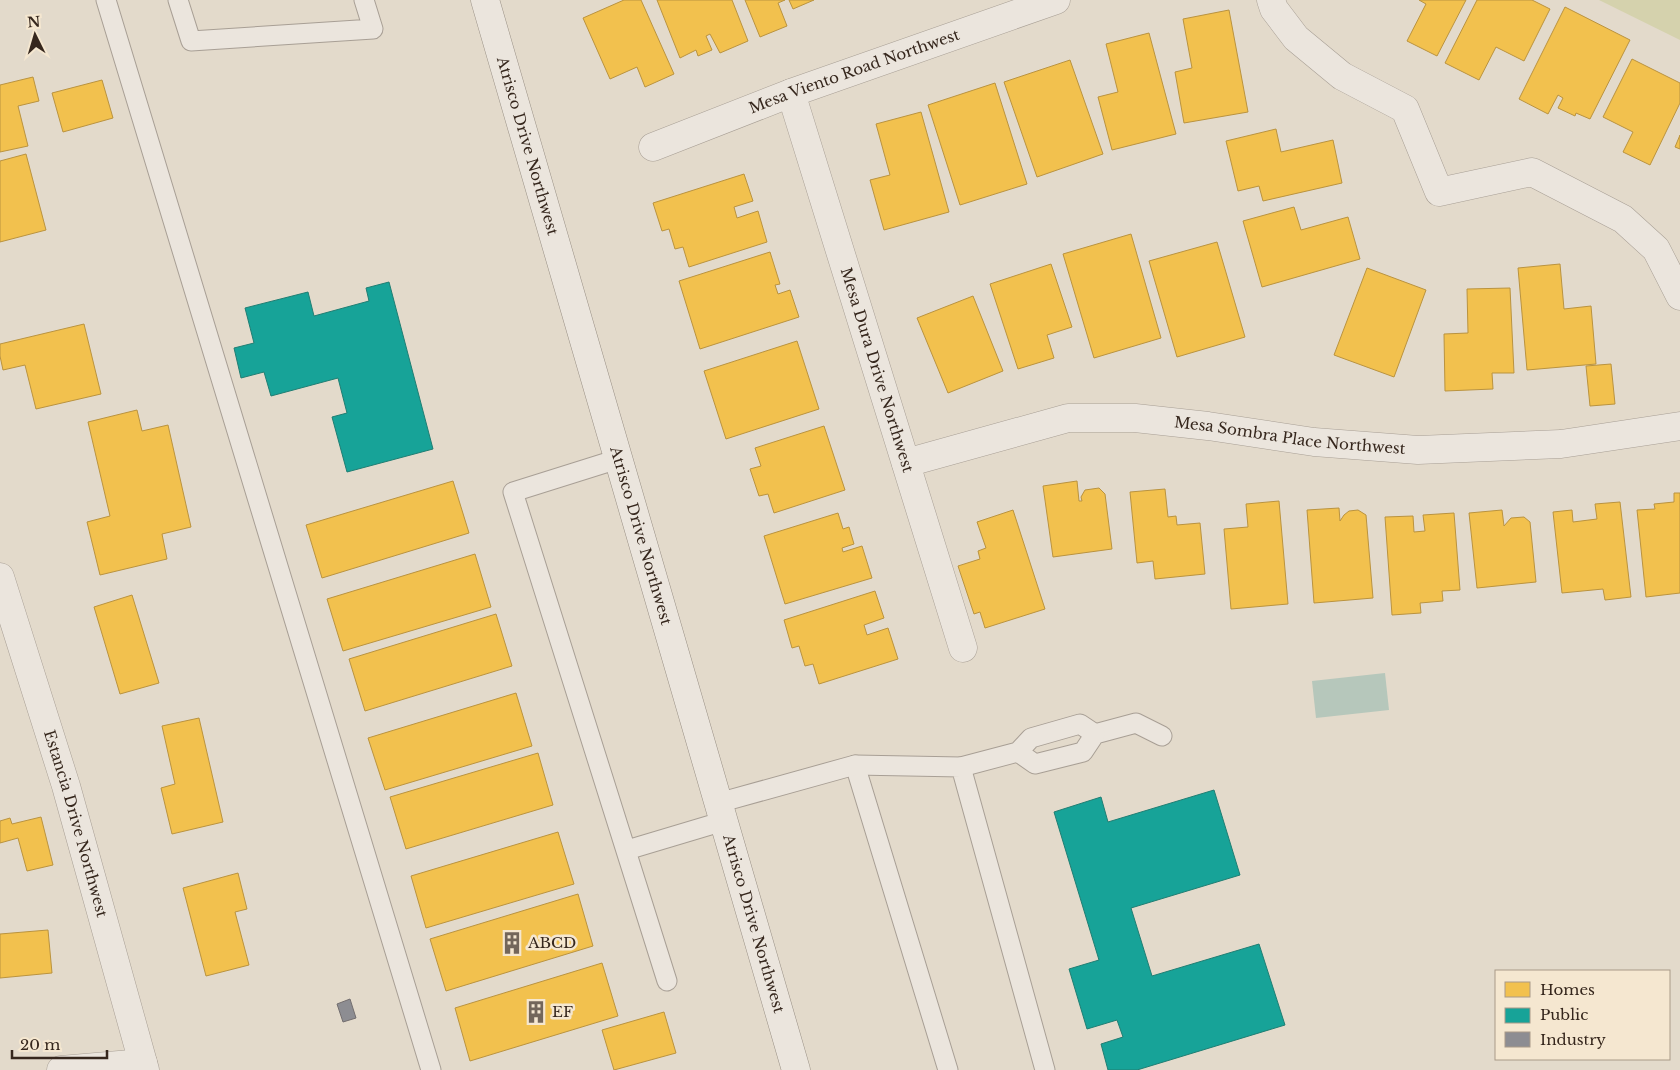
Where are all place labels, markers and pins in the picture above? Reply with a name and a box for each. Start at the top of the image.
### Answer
building icon: ABCD [499,930,525,956]
place label: ABCD [527,933,576,952]
building icon: EF [523,999,549,1025]
place label: EF [552,1002,573,1021]

